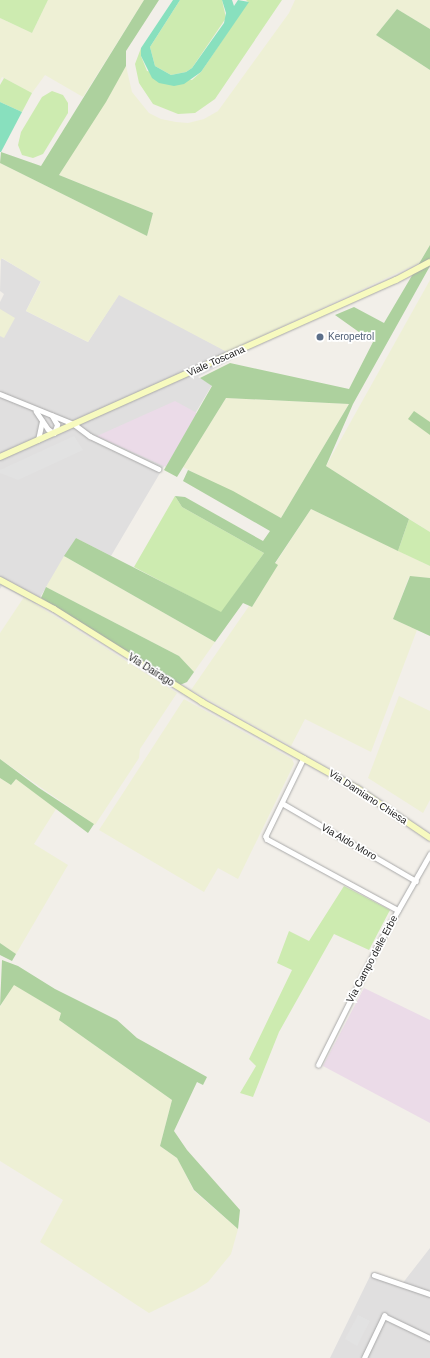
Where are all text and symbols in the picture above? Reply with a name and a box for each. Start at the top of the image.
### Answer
place label: Keropetrol [328,331,374,343]
marker: Keropetrol [315,332,325,342]
street label: Viale Toscana [185,343,247,379]
street label: Via Dairago [126,651,176,689]
street label: Via Damiano Chiesa [327,767,409,827]
street label: Via Aldo Moro [319,821,379,863]
street label: Via Campo delle Erbe [344,913,400,1005]

